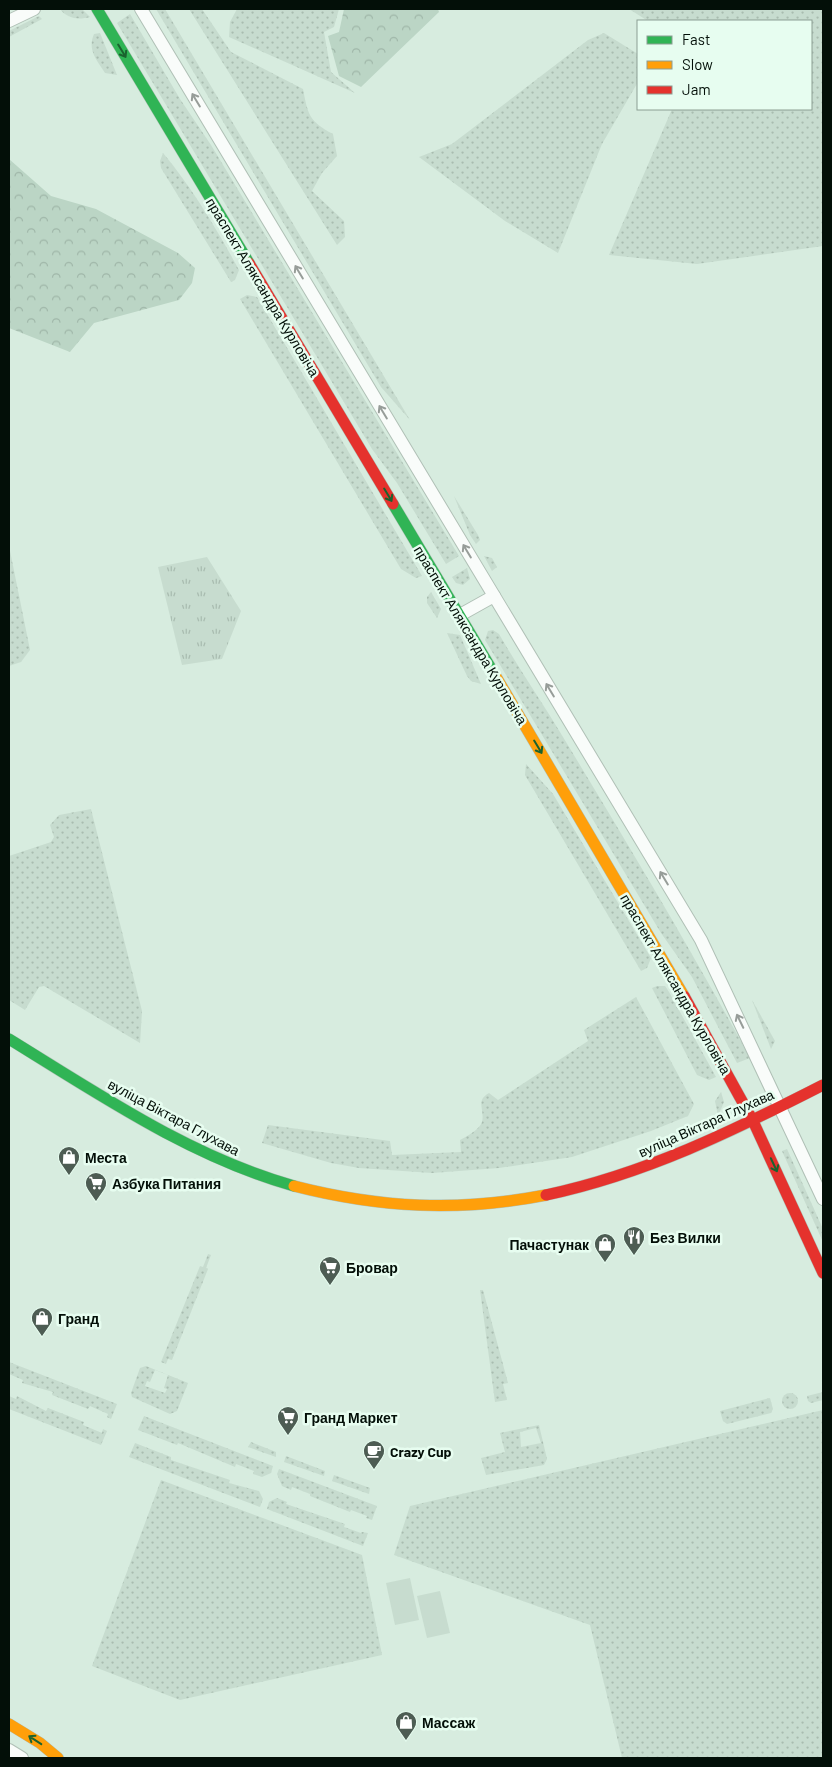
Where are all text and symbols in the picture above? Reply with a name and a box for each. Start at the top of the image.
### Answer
legend [637,20,812,110]
text: Fast [682,30,710,48]
one-way arrow [117,43,127,57]
text: Slow [682,55,713,73]
text: Jam [682,80,711,98]
one-way arrow [190,93,200,107]
street label: праспект Аляксандра Курловіча [203,195,323,380]
one-way arrow [294,266,304,280]
one-way arrow [378,405,388,419]
one-way arrow [383,488,393,502]
street label: праспект Аляксандра Курловіча [411,543,531,728]
one-way arrow [461,544,471,558]
one-way arrow [545,684,555,698]
one-way arrow [534,740,544,754]
one-way arrow [658,871,668,885]
street label: праспект Аляксандра Курловіча [617,891,735,1077]
one-way arrow [735,1014,744,1029]
street label: вуліца Віктара Глухава [105,1075,243,1159]
street label: вуліца Віктара Глухава [636,1085,777,1161]
shop icon: Места [57,1145,81,1176]
place label: Места [85,1149,127,1166]
one-way arrow [770,1157,779,1172]
supermarket icon: Азбука Питания [84,1171,108,1202]
place label: Азбука Питания [112,1175,221,1192]
restaurant icon: Без Вилки [622,1225,646,1256]
place label: Без Вилки [650,1229,721,1246]
shop icon: Пачастунак [593,1232,617,1263]
place label: Пачастунак [510,1236,590,1253]
supermarket icon: Бровар [318,1255,342,1286]
place label: Бровар [346,1259,398,1276]
shop icon: Гранд [30,1306,54,1337]
place label: Гранд [58,1310,99,1327]
supermarket icon: Гранд Маркет [276,1405,300,1436]
place label: Гранд Маркет [304,1409,398,1426]
cafe icon: Crazy Cup [362,1439,386,1470]
place label: Crazy Cup [390,1443,452,1460]
shop icon: Массаж [394,1710,418,1741]
place label: Массаж [422,1714,476,1731]
one-way arrow [28,1734,42,1744]

